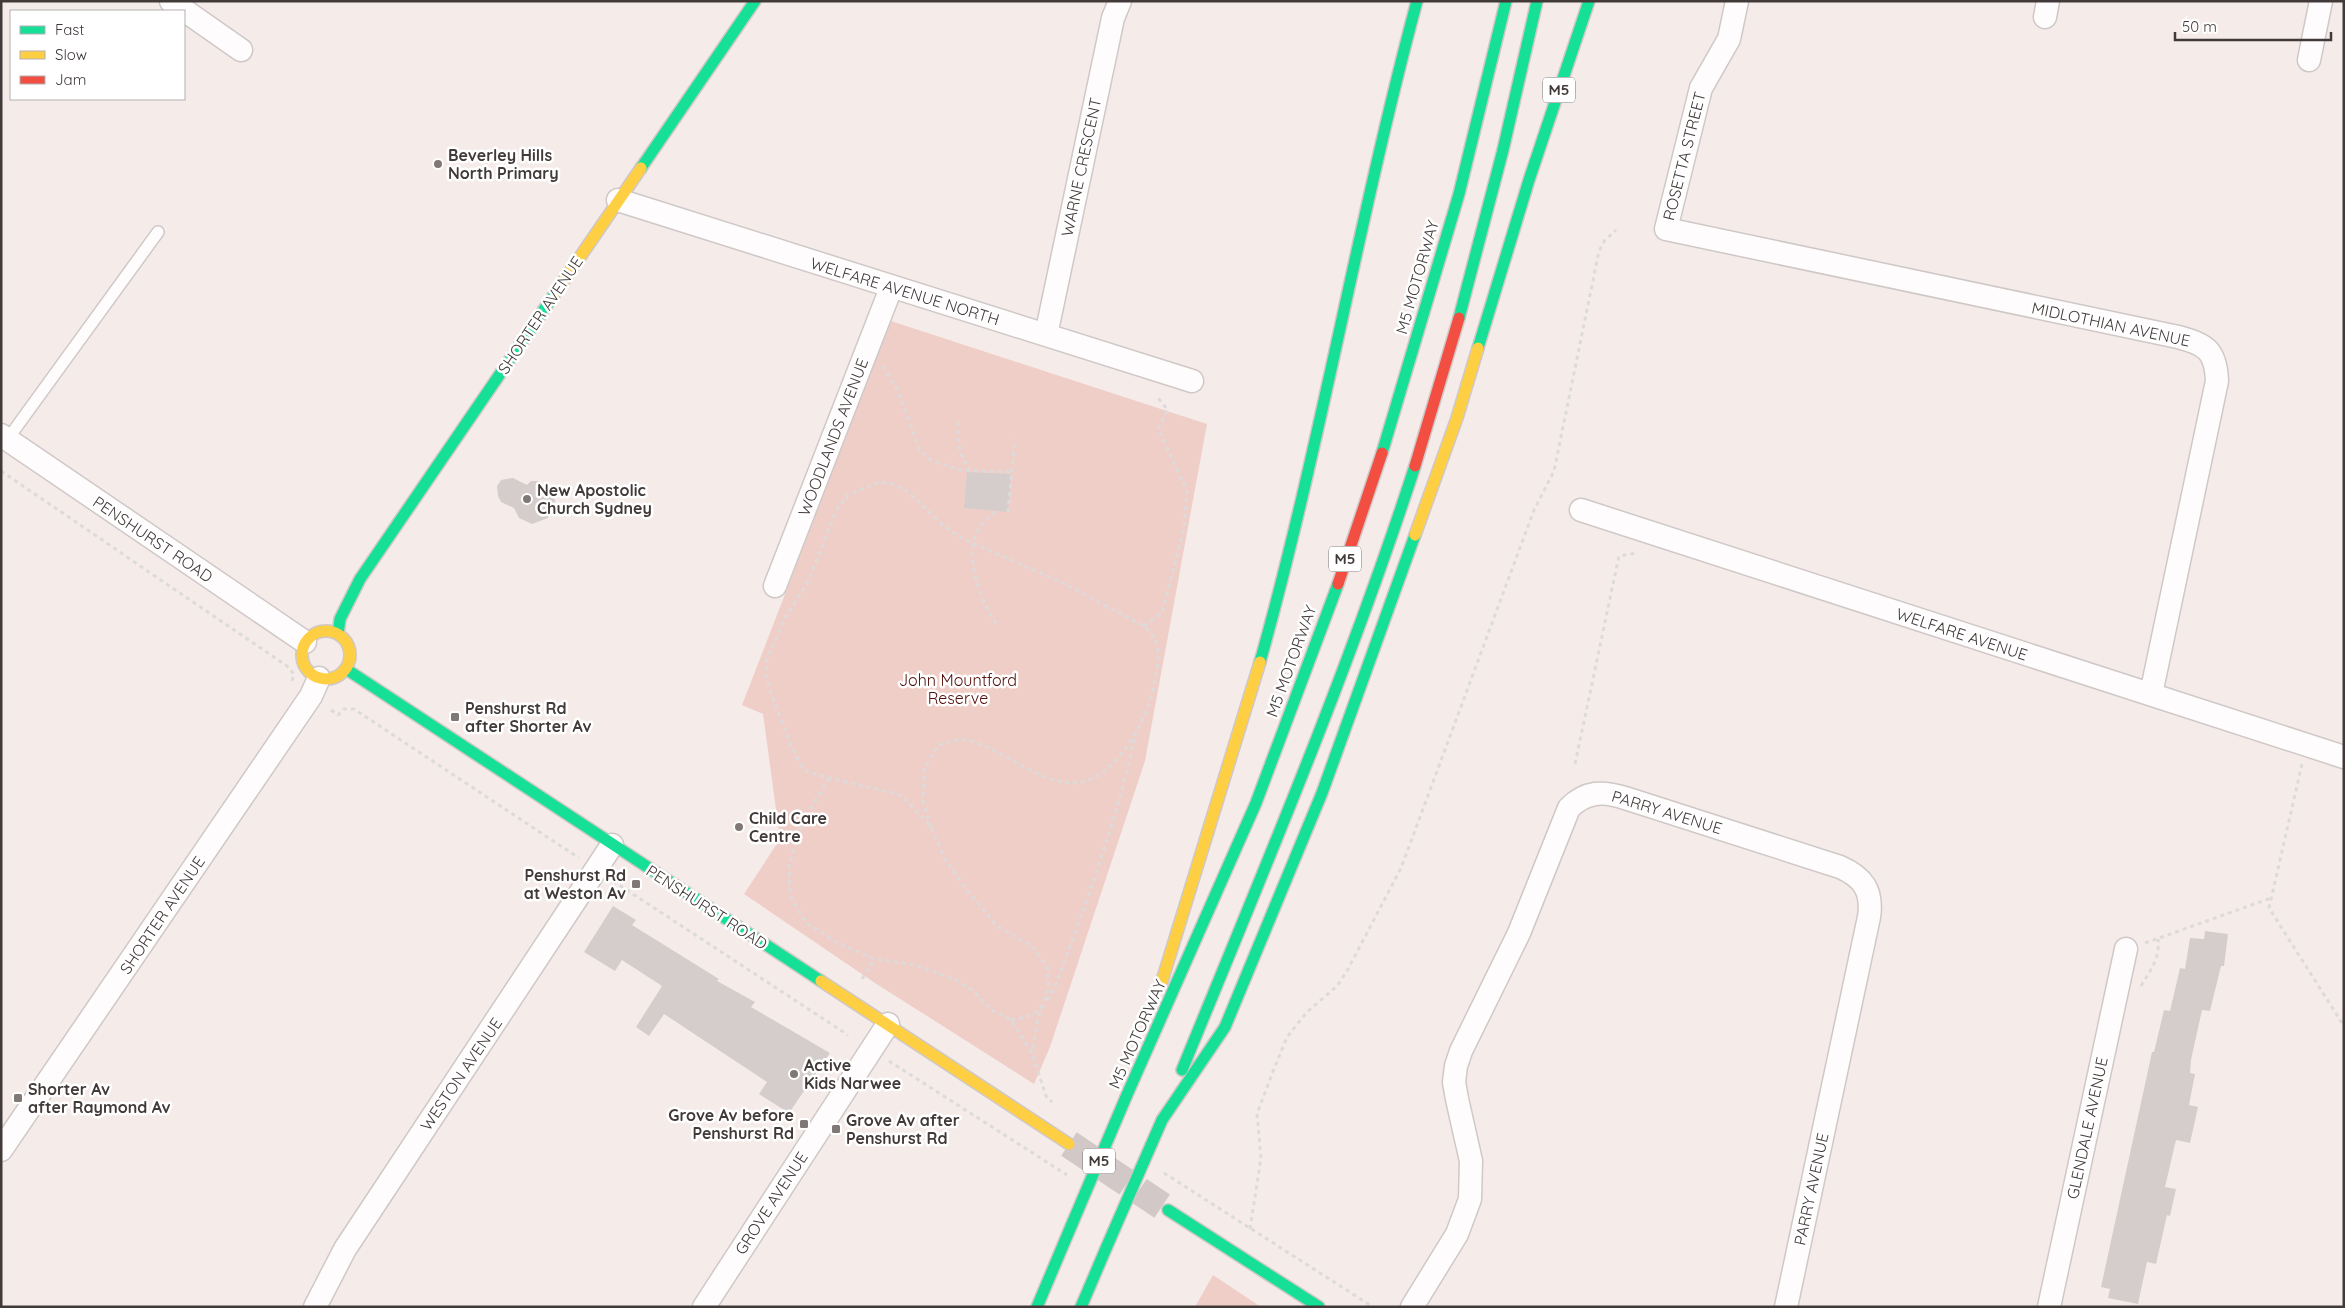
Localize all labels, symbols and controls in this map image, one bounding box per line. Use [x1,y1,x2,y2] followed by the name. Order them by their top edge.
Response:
[10,10,185,100] legend
[2175,10,2331,42] scale bar
[2182,17,2217,36] text: 50 m
[55,20,84,39] text: Fast
[55,45,87,64] text: Slow
[55,70,86,89] text: Jam
[1543,78,1575,102] road number: M5
[1658,89,1710,222] street label: ROSETTA STREET
[1057,95,1106,238] street label: WARNE CRESCENT
[448,145,559,183] place label: Beverley Hills North Primary
[432,158,444,170] marker: Beverley Hills North Primary
[1391,218,1443,336] street label: M5 MOTORWAY
[493,252,587,378] street label: SHORTER AVENUE
[808,253,1002,329] street label: WELFARE AVENUE NORTH
[2030,297,2192,351] street label: MIDLOTHIAN AVENUE
[794,355,872,519] street label: WOODLANDS AVENUE
[537,480,652,518] place label: New Apostolic Church Sydney
[89,491,217,587] street label: PENSHURST ROAD
[521,493,533,505] marker: New Apostolic Church Sydney
[1329,546,1361,572] road number: M5
[1262,602,1321,720] street label: M5 MOTORWAY
[1894,603,2030,665] street label: WELFARE AVENUE
[899,670,1017,708] park label: John Mountford Reserve
[465,698,591,736] place label: Penshurst Rd after Shorter Av
[449,711,461,723] marker: Penshurst Rd after Shorter Av
[1609,786,1725,838] street label: PARRY AVENUE
[749,808,827,846] place label: Child Care Centre
[733,821,745,833] marker: Child Care Centre
[115,852,209,978] street label: SHORTER AVENUE
[643,860,771,954] street label: PENSHURST ROAD
[524,865,626,903] place label: Penshurst Rd at Weston Av
[630,878,642,890] marker: Penshurst Rd at Weston Av
[1104,976,1170,1092] street label: M5 MOTORWAY
[416,1014,506,1134] street label: WESTON AVENUE
[804,1055,901,1093] place label: Active Kids Narwee
[2062,1055,2112,1201] street label: GLENDALE AVENUE
[788,1068,800,1080] marker: Active Kids Narwee
[28,1079,170,1117] place label: Shorter Av after Raymond Av
[12,1092,24,1104] marker: Shorter Av after Raymond Av
[668,1105,794,1143] place label: Grove Av before Penshurst Rd
[846,1110,960,1148] place label: Grove Av after Penshurst Rd
[798,1118,810,1130] marker: Grove Av before Penshurst Rd
[830,1123,842,1135] marker: Grove Av after Penshurst Rd
[1789,1131,1833,1247] street label: PARRY AVENUE
[730,1148,812,1258] street label: GROVE AVENUE
[1083,1148,1115,1174] road number: M5

